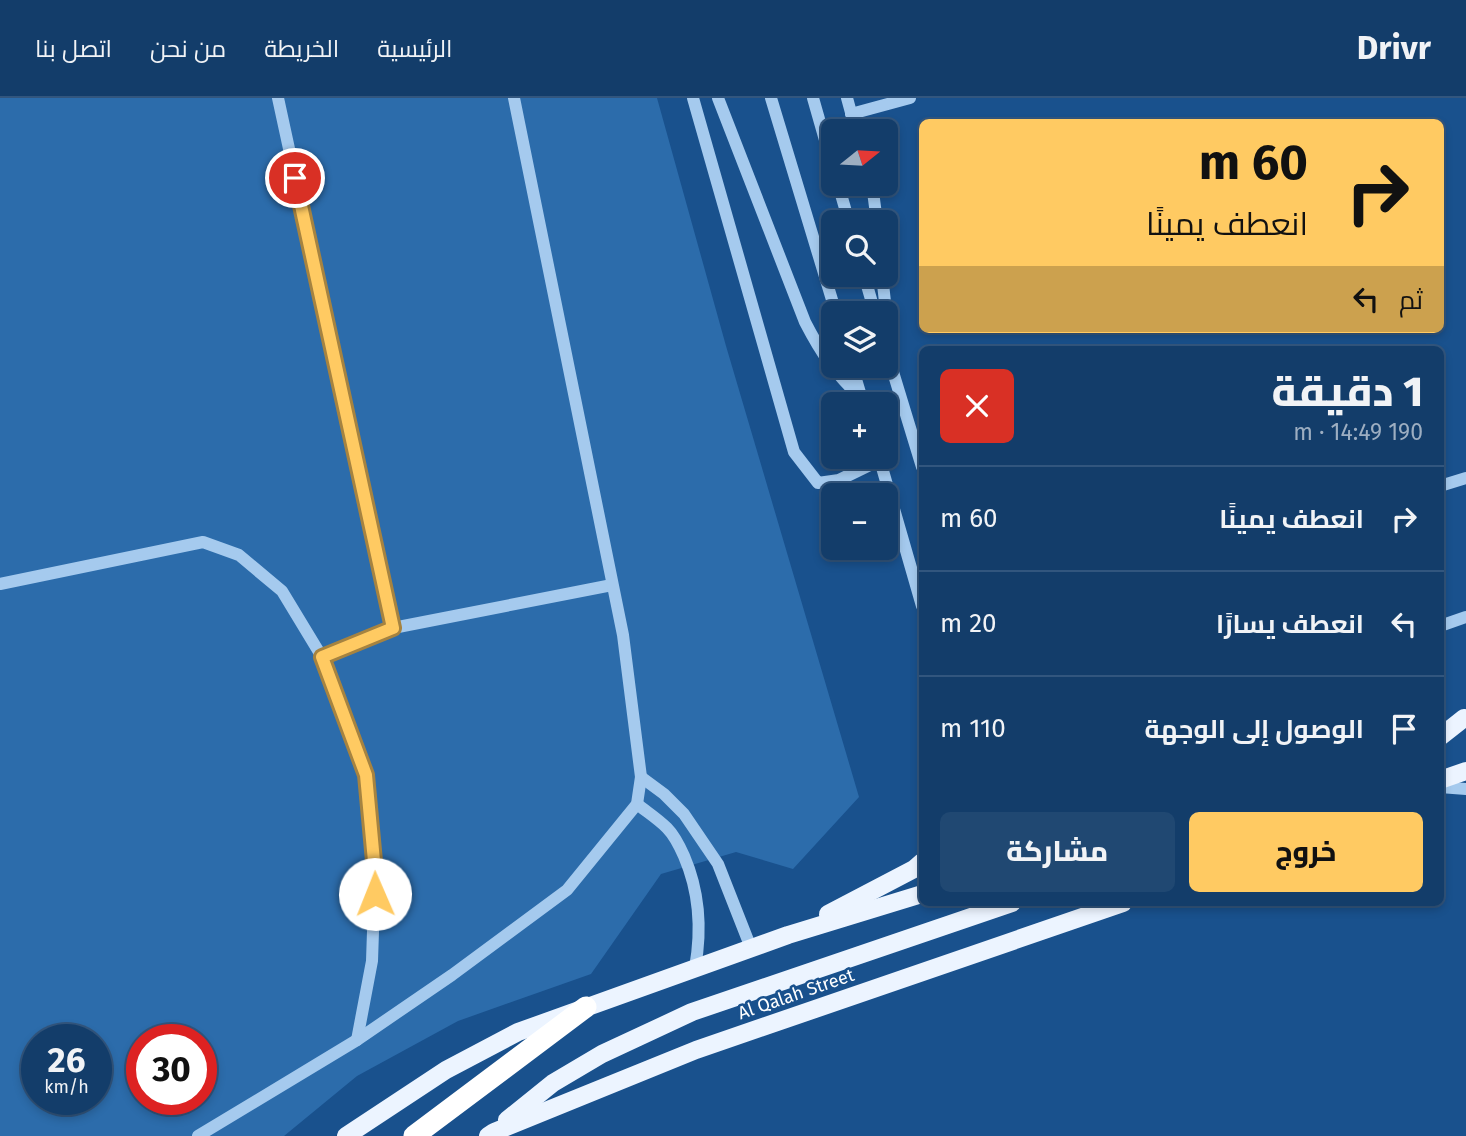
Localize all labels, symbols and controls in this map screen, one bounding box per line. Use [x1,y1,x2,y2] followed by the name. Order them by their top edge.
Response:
[1357,28,1431,68] text: Drivr
[35,35,112,63] text: اتصل بنا
[150,35,226,63] text: من نحن
[264,35,339,63] text: الخريطة
[377,35,452,63] text: الرئيسية
[821,119,898,196] north arrow
[821,119,898,560] map controls
[1199,133,1308,192] text: 60 m
[1332,147,1423,238] icon: right
[265,148,325,208] pin
[276,159,314,197] icon: arrive
[1146,205,1308,243] text: انعطف يمينًا
[821,210,898,287] button: search
[1347,280,1385,318] icon: left
[1399,285,1423,316] text: ثم
[821,301,898,378] button: layers
[1272,367,1423,417] text: 1 دقيقة
[940,369,1014,443] button: close
[821,392,898,469] button: +
[1293,418,1423,446] text: 190 m · 14:49
[821,483,898,560] button: −
[1385,500,1423,538] icon: right
[940,503,998,534] text: 60 m
[1219,504,1364,535] text: انعطف يمينًا
[1385,605,1423,643] icon: left
[940,608,997,639] text: 20 m
[1216,609,1364,640] text: انعطف يسارًا
[1385,710,1423,748] icon: arrive
[940,713,1006,744] text: 110 m
[1145,714,1364,745] text: الوصول إلى الوجهة
[940,812,1175,892] button: مشاركة
[1189,812,1423,892] button: خروج
[338,857,412,931] position arrow
[735,964,857,1024] street label: Al Qalah Street
[126,1024,217,1115] speed limit sign: 30
[48,1039,85,1081] text: 26
[44,1076,89,1098] text: km/h

